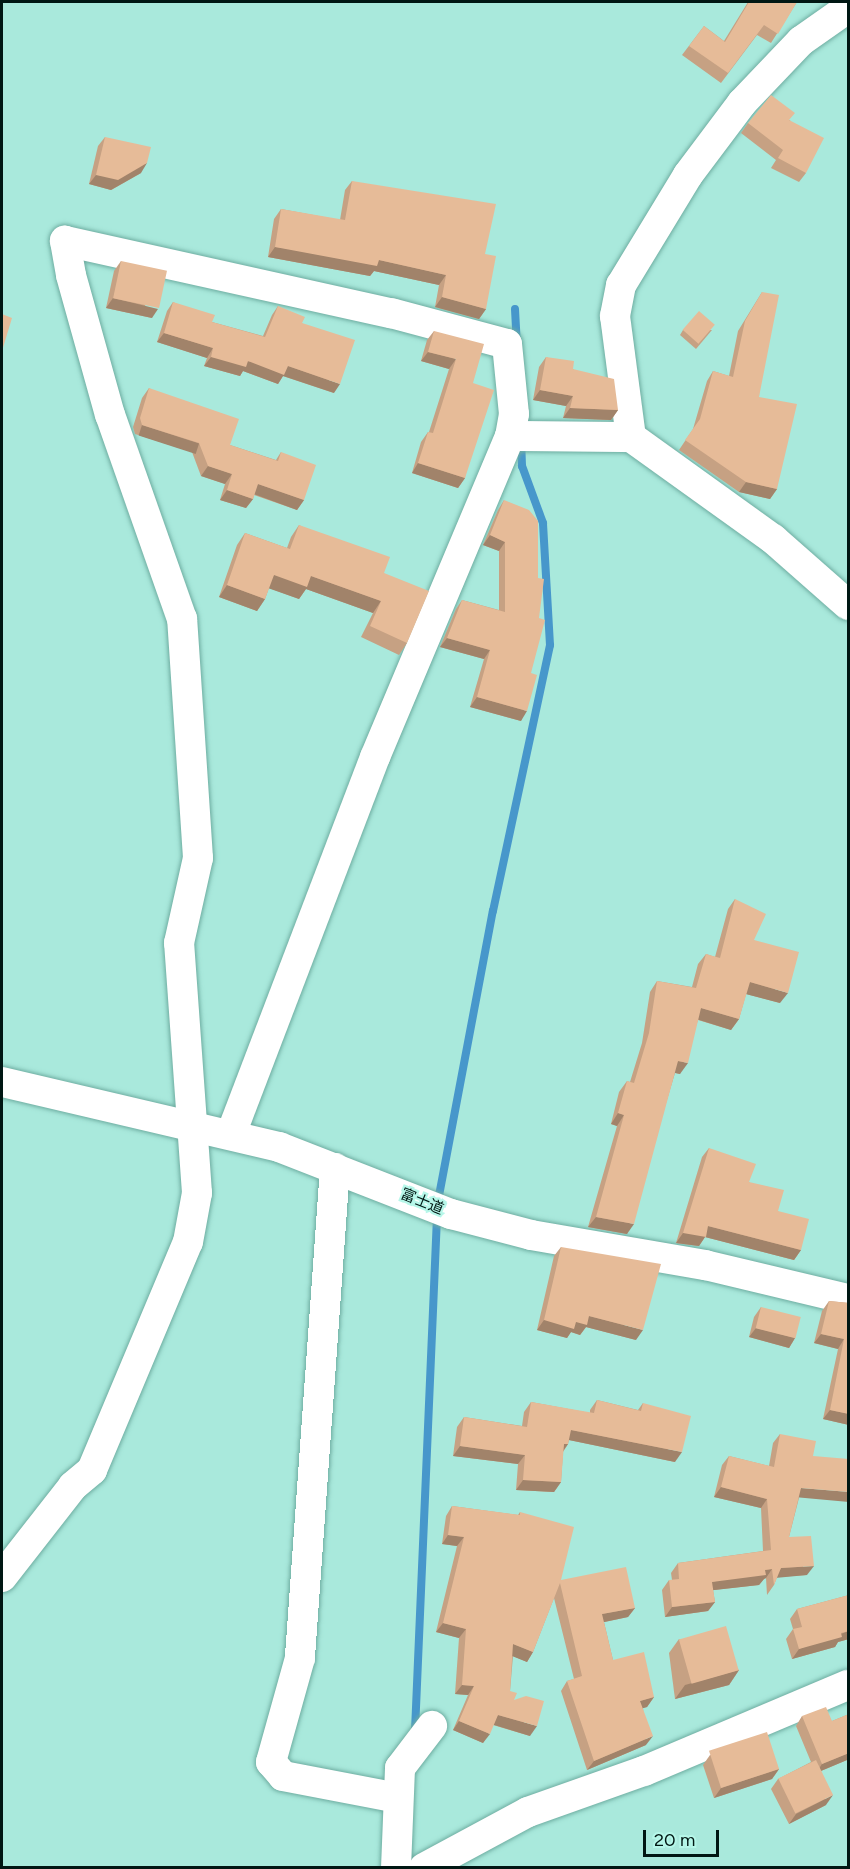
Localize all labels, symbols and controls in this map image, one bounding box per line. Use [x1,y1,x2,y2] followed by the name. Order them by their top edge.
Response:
[398,1185,446,1219] street label: 富士道
[646,1818,722,1856] scale bar
[654,1829,695,1851] text: 20 m

